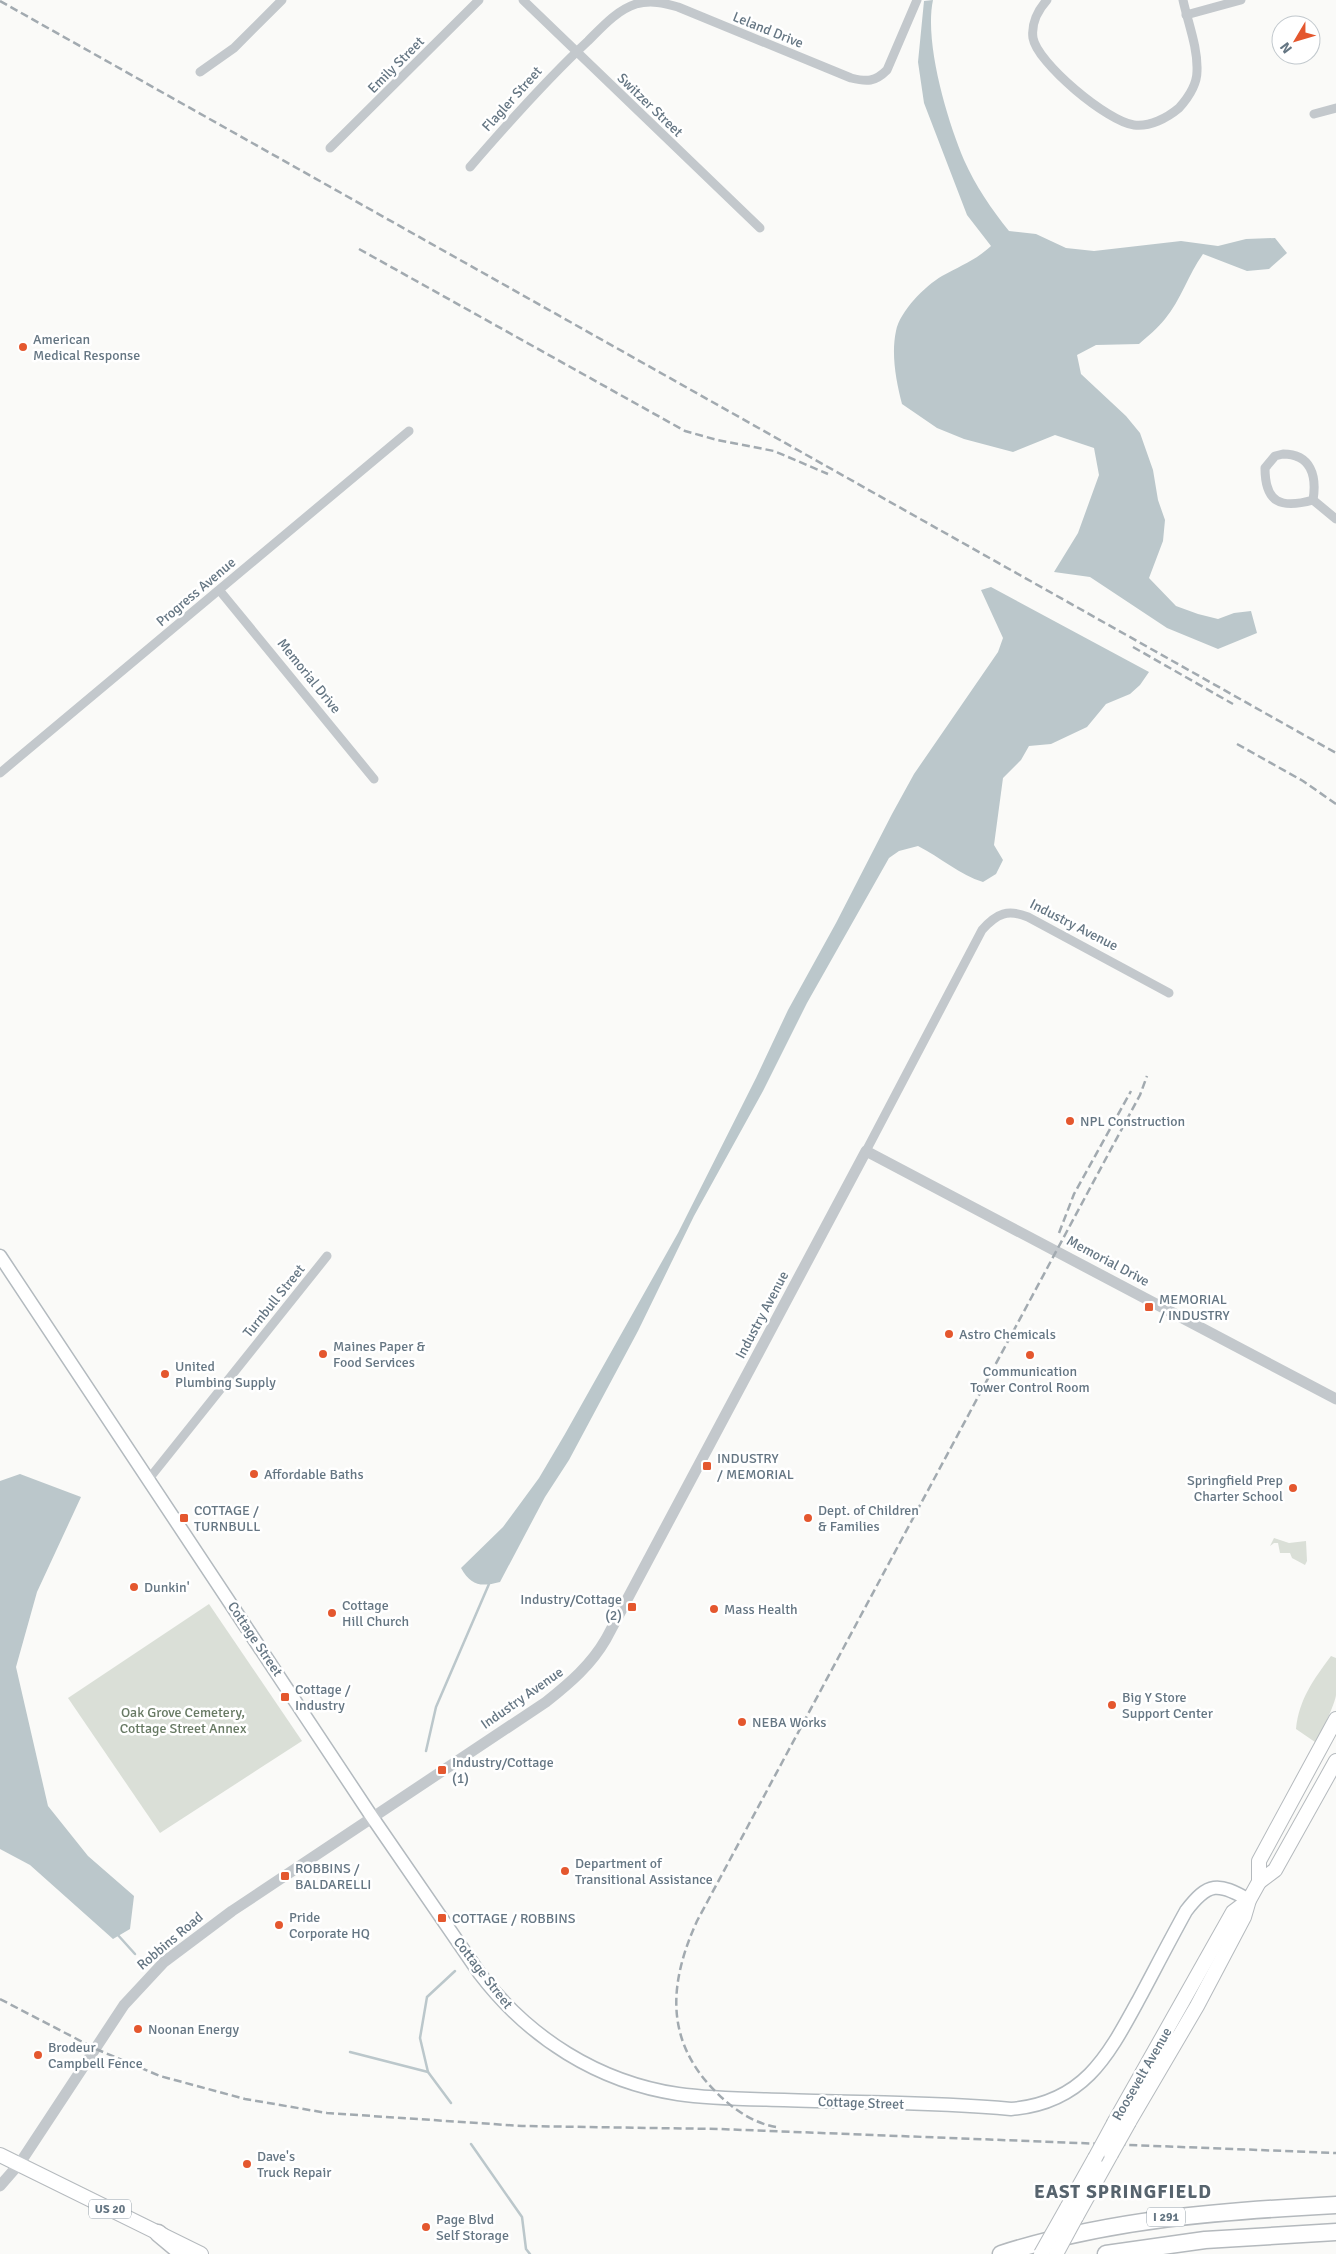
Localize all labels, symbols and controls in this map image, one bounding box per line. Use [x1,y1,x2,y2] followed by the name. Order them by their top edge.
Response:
[730,8,806,52] street label: Leland Drive
[1271,15,1321,65] north arrow
[364,33,428,97] street label: Emily Street
[1276,39,1296,57] text: N
[478,63,546,135] street label: Flagler Street
[614,70,686,141] street label: Switzer Street
[33,331,140,364] place label: American Medical Response
[17,341,29,353] marker: American Medical Response
[153,554,239,630] street label: Progress Avenue
[274,635,344,717] street label: Memorial Drive
[1027,895,1121,955] street label: Industry Avenue
[1080,1113,1185,1130] place label: NPL Construction
[1064,1115,1076,1127] marker: NPL Construction
[1064,1232,1152,1290] street label: Memorial Drive
[239,1261,309,1341] street label: Turnbull Street
[732,1268,792,1362] street label: Industry Avenue
[1159,1291,1229,1324] place label: MEMORIAL / INDUSTRY
[1143,1301,1155,1313] marker: MEMORIAL / INDUSTRY
[959,1326,1056,1343] place label: Astro Chemicals
[943,1328,955,1340] marker: Astro Chemicals
[333,1338,425,1371] place label: Maines Paper & Food Services
[317,1348,329,1360] marker: Maines Paper & Food Services
[1024,1349,1036,1361] marker: Communication Tower Control Room
[175,1358,276,1391] place label: United Plumbing Supply
[970,1363,1090,1396] place label: Communication Tower Control Room
[159,1368,171,1380] marker: United Plumbing Supply
[717,1450,794,1483] place label: INDUSTRY / MEMORIAL
[701,1460,713,1472] marker: INDUSTRY / MEMORIAL
[264,1466,364,1483] place label: Affordable Baths
[248,1468,260,1480] marker: Affordable Baths
[1187,1472,1283,1505] place label: Springfield Prep Charter School
[1287,1482,1299,1494] marker: Springfield Prep Charter School
[194,1502,260,1535] place label: COTTAGE / TURNBULL
[818,1502,919,1535] place label: Dept. of Children & Families
[178,1512,190,1524] marker: COTTAGE / TURNBULL
[802,1512,814,1524] marker: Dept. of Children & Families
[144,1579,190,1596] place label: Dunkin'
[128,1581,140,1593] marker: Dunkin'
[520,1591,622,1624] place label: Industry/Cottage (2)
[342,1597,409,1630] place label: Cottage Hill Church
[224,1598,286,1680] street label: Cottage Street
[626,1601,638,1613] marker: Industry/Cottage (2)
[724,1601,798,1618] place label: Mass Health
[708,1603,720,1615] marker: Mass Health
[326,1607,338,1619] marker: Cottage Hill Church
[477,1663,567,1733] street label: Industry Avenue
[295,1681,351,1714] place label: Cottage / Industry
[1122,1689,1214,1722] place label: Big Y Store Support Center
[279,1691,291,1703] marker: Cottage / Industry
[1106,1699,1118,1711] marker: Big Y Store Support Center
[120,1704,247,1737] park label: Oak Grove Cemetery, Cottage Street Annex
[752,1714,826,1731] place label: NEBA Works
[736,1716,748,1728] marker: NEBA Works
[452,1754,554,1787] place label: Industry/Cottage (1)
[436,1764,448,1776] marker: Industry/Cottage (1)
[575,1855,713,1888] place label: Department of Transitional Assistance
[295,1860,371,1893] place label: ROBBINS / BALDARELLI
[559,1865,571,1877] marker: Department of Transitional Assistance
[279,1870,291,1882] marker: ROBBINS / BALDARELLI
[134,1908,206,1974] street label: Robbins Road
[289,1909,370,1942] place label: Pride Corporate HQ
[452,1910,576,1927] place label: COTTAGE / ROBBINS
[436,1912,448,1924] marker: COTTAGE / ROBBINS
[273,1919,285,1931] marker: Pride Corporate HQ
[450,1934,516,2012] street label: Cottage Street
[148,2021,240,2038] place label: Noonan Energy
[132,2023,144,2035] marker: Noonan Energy
[1108,2024,1176,2124] street label: Roosevelt Avenue
[48,2039,143,2072] place label: Brodeur Campbell Fence
[32,2049,44,2061] marker: Brodeur Campbell Fence
[818,2093,905,2113] street label: Cottage Street
[257,2148,332,2181] place label: Dave's Truck Repair
[241,2158,253,2170] marker: Dave's Truck Repair
[1034,2180,1212,2204] district label: EAST SPRINGFIELD
[89,2200,131,2218] road number: US 20
[1147,2208,1185,2226] road number: I 291
[436,2211,509,2244] place label: Page Blvd Self Storage
[420,2221,432,2233] marker: Page Blvd Self Storage

